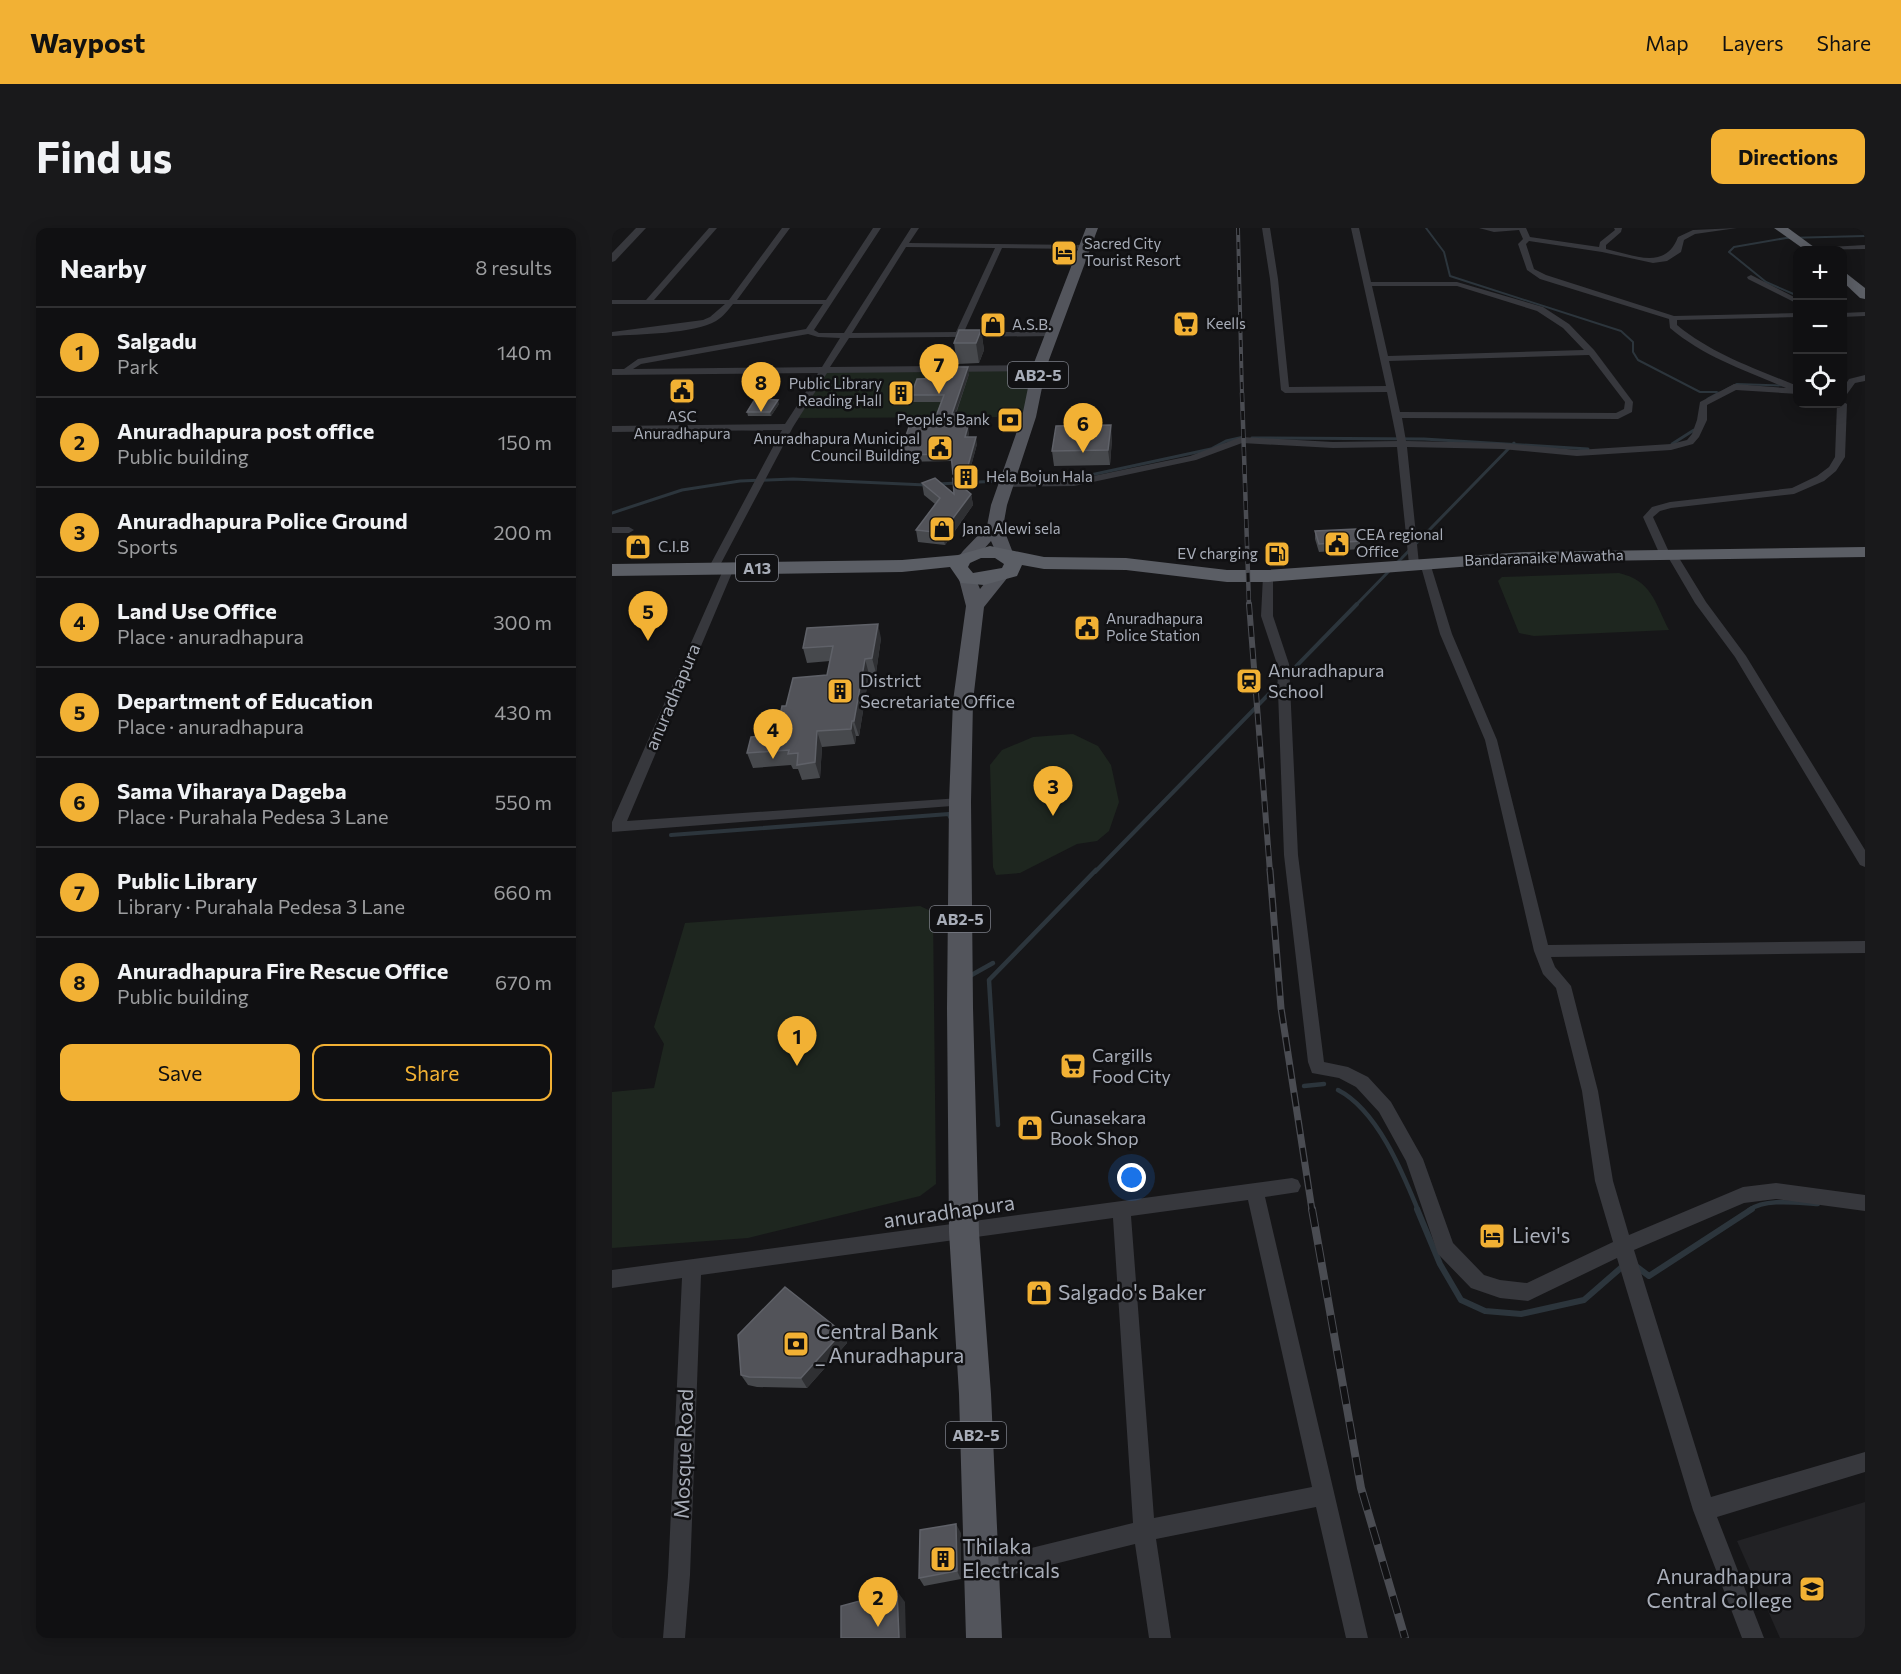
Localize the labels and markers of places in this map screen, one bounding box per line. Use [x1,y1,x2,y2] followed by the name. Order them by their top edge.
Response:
[1084,234,1181,269] place label: Sacred City Tourist Resort
[1049,238,1079,268] hotel icon: Sacred City Tourist Resort
[1171,309,1201,339] supermarket icon: Keells
[978,310,1008,340] shop icon: A.S.B.
[1206,314,1246,332] place label: Keells
[1012,315,1051,333] place label: A.S.B.
[920,344,958,394] pin: 7
[742,362,780,412] pin: 8
[789,374,882,409] place label: Public Library Reading Hall
[667,376,697,406] public building icon: ASC Anuradhapura
[886,378,916,408] building icon: Public Library Reading Hall
[1064,404,1102,453] pin: 6
[995,405,1025,435] bank icon: People's Bank
[633,407,731,442] place label: ASC Anuradhapura
[896,410,990,428] place label: People's Bank
[753,429,920,464] place label: Anuradhapura Municipal Council Building
[925,433,955,463] public building icon: Anuradhapura Municipal Council Building
[951,462,981,492] building icon: Hela Bojun Hala
[986,467,1093,485] place label: Hela Bojun Hala
[927,514,957,544] shop icon: Jana Alewi sela
[962,519,1061,537] place label: Jana Alewi sela
[1356,525,1443,560] place label: CEA regional Office
[1322,529,1352,559] public building icon: CEA regional Office
[623,532,653,562] shop icon: C.I.B
[658,537,690,555] place label: C.I.B
[1262,539,1292,569] fuel station icon: EV charging
[1177,544,1258,562] place label: EV charging
[628,592,668,641] pin: 5
[1106,609,1203,644] place label: Anuradhapura Police Station
[1072,613,1102,643] public building icon: Anuradhapura Police Station
[1268,659,1384,702] place label: Anuradhapura School
[1234,666,1264,696] station icon: Anuradhapura School
[860,669,1015,712] place label: District Secretariate Office
[825,676,855,706] building icon: District Secretariate Office
[754,710,792,759] pin: 4
[1034,766,1072,816] pin: 3
[778,1016,816,1066] pin: 1
[1092,1044,1171,1087] place label: Cargills Food City
[1058,1051,1088,1081] supermarket icon: Cargills Food City
[1050,1106,1146,1149] place label: Gunasekara Book Shop
[1015,1113,1045,1143] shop icon: Gunasekara Book Shop
[1477,1221,1507,1251] hotel icon: Lievi's
[1512,1222,1570,1247] place label: Lievi's
[1024,1278,1054,1308] shop icon: Salgado's Baker
[1058,1279,1206,1304] place label: Salgado's Baker
[815,1318,964,1367] place label: Central Bank _ Anuradhapura
[781,1329,811,1359] bank icon: Central Bank _ Anuradhapura
[962,1533,1060,1582] place label: Thilaka Electricals
[928,1544,958,1574] building icon: Thilaka Electricals
[1646,1563,1792,1612] place label: Anuradhapura Central College
[1797,1574,1827,1604] school or university icon: Anuradhapura Central College
[858,1578,898,1627] pin: 2

